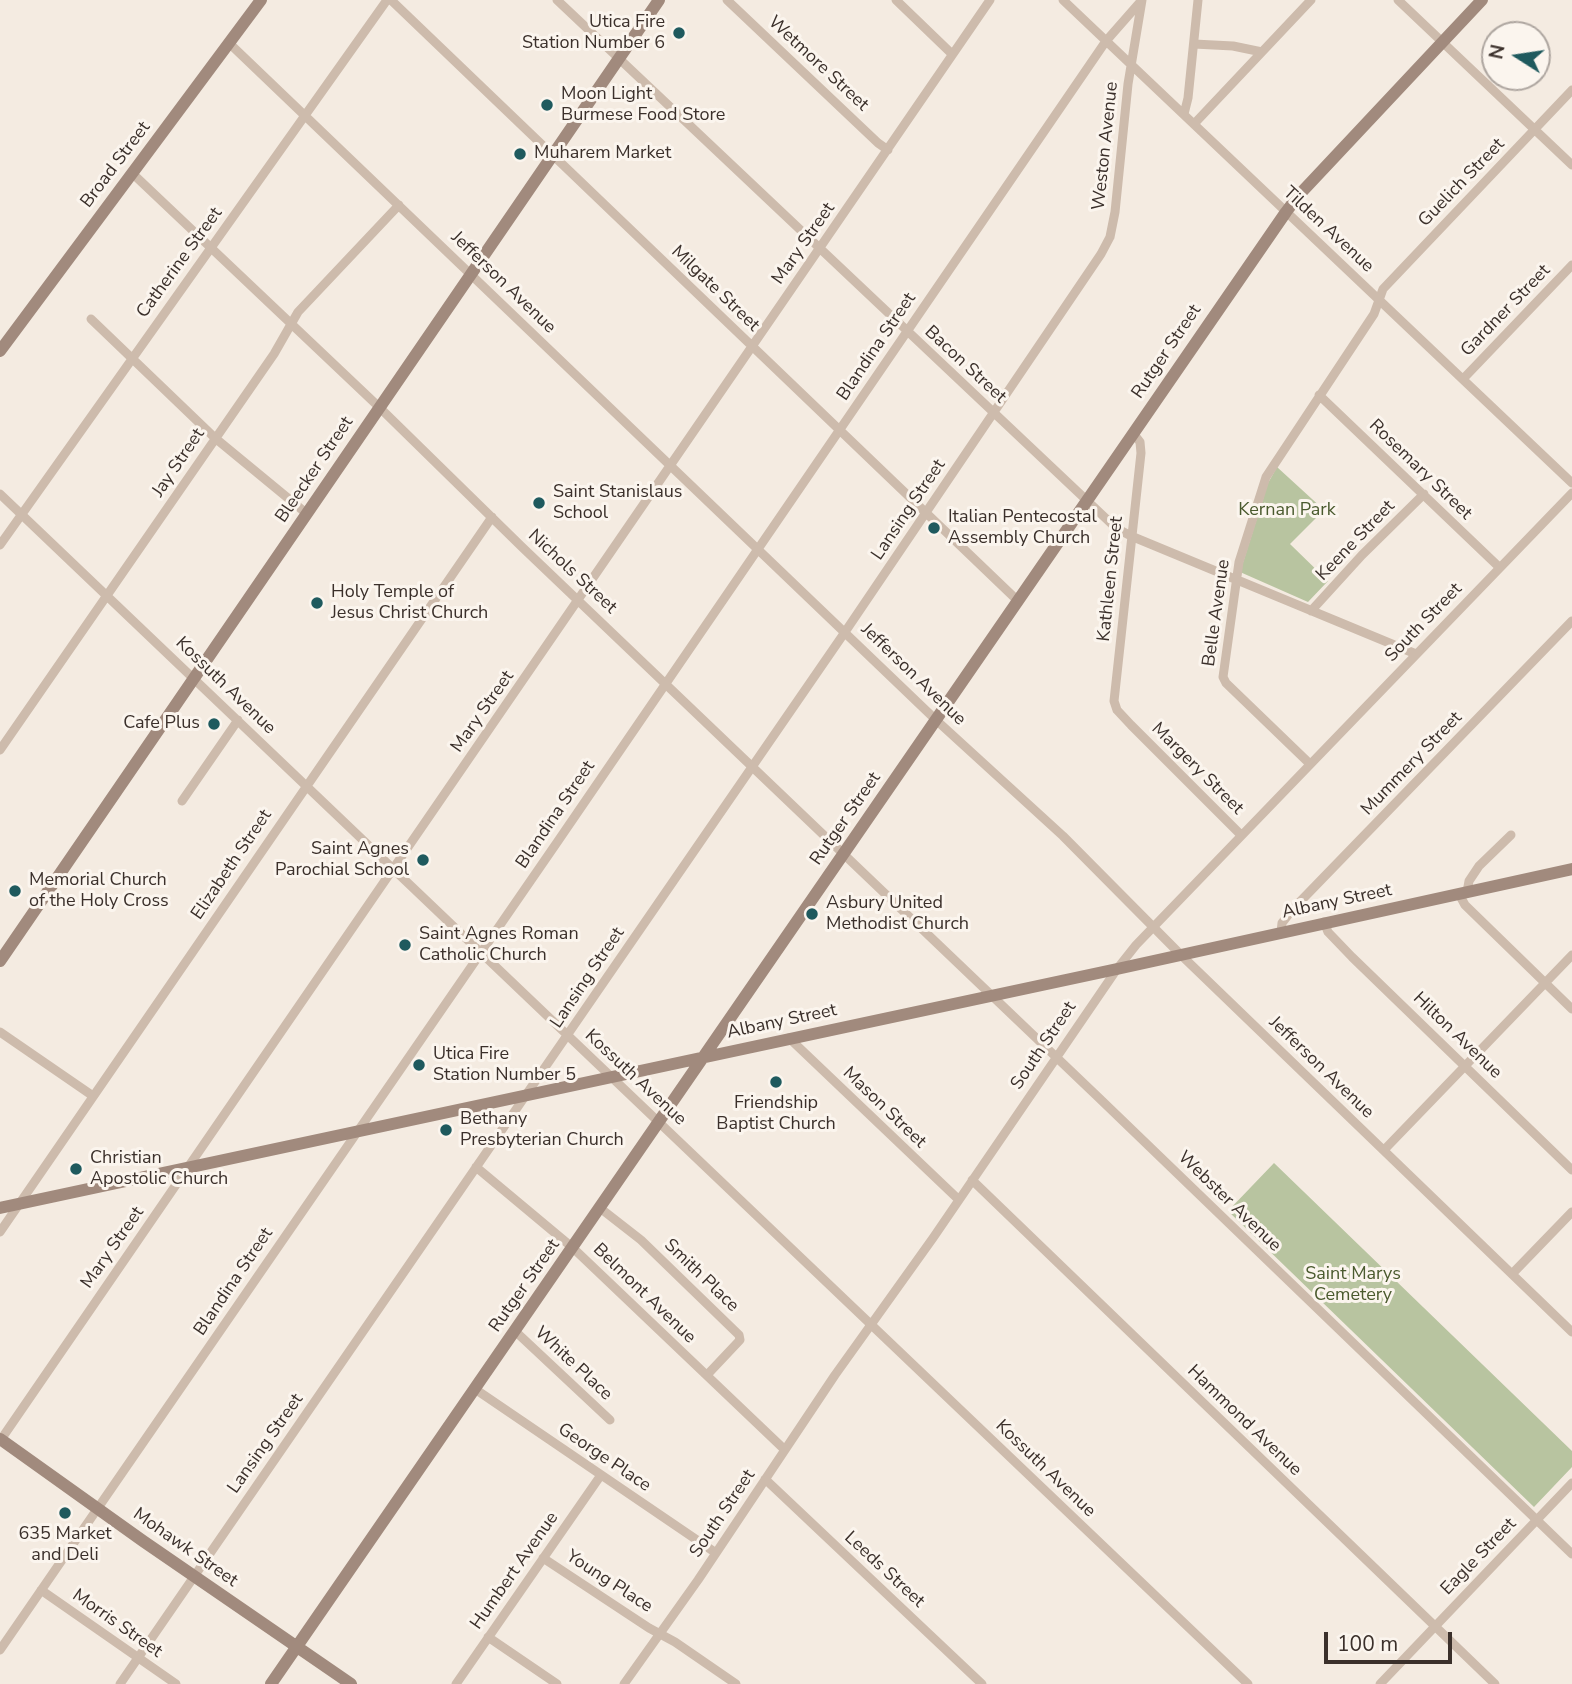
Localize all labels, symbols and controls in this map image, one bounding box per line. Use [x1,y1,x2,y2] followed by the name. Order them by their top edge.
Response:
[522,12,665,54] place label: Utica Fire Station Number 6
[763,12,873,116] street label: Wetmore Street
[1481,21,1551,91] north arrow
[671,25,687,41] marker: Utica Fire Station Number 6
[1483,42,1512,62] text: N
[1089,81,1123,211] street label: Weston Avenue
[561,84,725,126] place label: Moon Light Burmese Food Store
[539,97,555,113] marker: Moon Light Burmese Food Store
[77,118,155,212] street label: Broad Street
[1414,134,1510,232] street label: Guelich Street
[534,143,671,165] place label: Muharem Market
[512,146,528,162] marker: Muharem Market
[1278,182,1378,278] street label: Tilden Avenue
[768,199,840,289] street label: Mary Street
[133,203,227,323] street label: Catherine Street
[446,227,560,339] street label: Jefferson Avenue
[666,241,764,337] street label: Milgate Street
[1457,261,1555,361] street label: Gardner Street
[833,289,921,405] street label: Blandina Street
[1128,301,1206,403] street label: Rutger Street
[920,322,1010,408] street label: Bacon Street
[272,413,358,527] street label: Bleecker Street
[1364,415,1476,525] street label: Rosemary Street
[148,425,210,501] street label: Jay Street
[867,456,951,564] street label: Lansing Street
[553,482,682,524] place label: Saint Stanislaus School
[531,495,547,511] marker: Saint Stanislaus School
[1312,496,1400,586] street label: Keene Street
[1238,500,1336,522] park label: Kernan Park
[948,507,1097,550] place label: Italian Pentecostal Assembly Church
[1094,515,1128,643] street label: Kathleen Street
[926,520,942,536] marker: Italian Pentecostal Assembly Church
[523,525,621,619] street label: Nichols Street
[1199,558,1235,668] street label: Belle Avenue
[1381,579,1467,667] street label: South Street
[331,582,488,624] place label: Holy Temple of Jesus Christ Church
[309,595,325,611] marker: Holy Temple of Jesus Christ Church
[856,619,970,731] street label: Jefferson Avenue
[170,633,280,739] street label: Kossuth Avenue
[447,667,519,757] street label: Mary Street
[1357,708,1467,820] street label: Mummery Street
[123,713,200,735] place label: Cafe Plus
[206,716,222,732] marker: Cafe Plus
[1146,718,1248,820] street label: Margery Street
[512,757,600,873] street label: Blandina Street
[806,768,886,870] street label: Rutger Street
[187,806,277,924] street label: Elizabeth Street
[275,839,409,882] place label: Saint Agnes Parochial School
[415,852,431,868] marker: Saint Agnes Parochial School
[29,870,169,912] place label: Memorial Church of the Holy Cross
[1280,880,1394,924] street label: Albany Street
[7,883,23,899] marker: Memorial Church of the Holy Cross
[826,893,969,936] place label: Asbury United Methodist Church
[804,906,820,922] marker: Asbury United Methodist Church
[419,924,579,967] place label: Saint Agnes Roman Catholic Church
[546,924,630,1032] street label: Lansing Street
[397,937,413,953] marker: Saint Agnes Roman Catholic Church
[1408,988,1506,1084] street label: Hilton Avenue
[1007,998,1081,1094] street label: South Street
[725,1000,839,1044] street label: Albany Street
[1264,1012,1378,1124] street label: Jefferson Avenue
[580,1025,690,1131] street label: Kossuth Avenue
[433,1044,576,1086] place label: Utica Fire Station Number 5
[411,1057,427,1073] marker: Utica Fire Station Number 5
[838,1063,930,1153] street label: Mason Street
[768,1074,784,1090] marker: Friendship Baptist Church
[716,1093,836,1136] place label: Friendship Baptist Church
[460,1109,624,1152] place label: Bethany Presbyterian Church
[438,1122,454,1138] marker: Bethany Presbyterian Church
[1173,1147,1285,1257] street label: Webster Avenue
[90,1148,228,1190] place label: Christian Apostolic Church
[68,1161,84,1177] marker: Christian Apostolic Church
[77,1203,149,1293] street label: Mary Street
[190,1224,278,1340] street label: Blandina Street
[485,1235,565,1337] street label: Rutger Street
[659,1235,743,1317] street label: Smith Place
[588,1239,700,1349] street label: Belmont Avenue
[1305,1264,1401,1306] park label: Saint Marys Cemetery
[530,1322,616,1406] street label: White Place
[1182,1361,1306,1481] street label: Hammond Avenue
[224,1390,308,1498] street label: Lansing Street
[990,1416,1100,1522] street label: Kossuth Avenue
[553,1419,655,1497] street label: George Place
[686,1466,760,1562] street label: South Street
[128,1504,242,1592] street label: Mohawk Street
[57,1505,73,1521] marker: 635 Market and Deli
[466,1508,564,1634] street label: Humbert Avenue
[1437,1514,1521,1600] street label: Eagle Street
[18,1524,112,1566] place label: 635 Market and Deli
[839,1527,929,1613] street label: Leeds Street
[562,1546,656,1618] street label: Young Place
[68,1585,166,1663] street label: Morris Street
[1327,1618,1455,1662] scale bar
[1337,1630,1398,1658] text: 100 m

